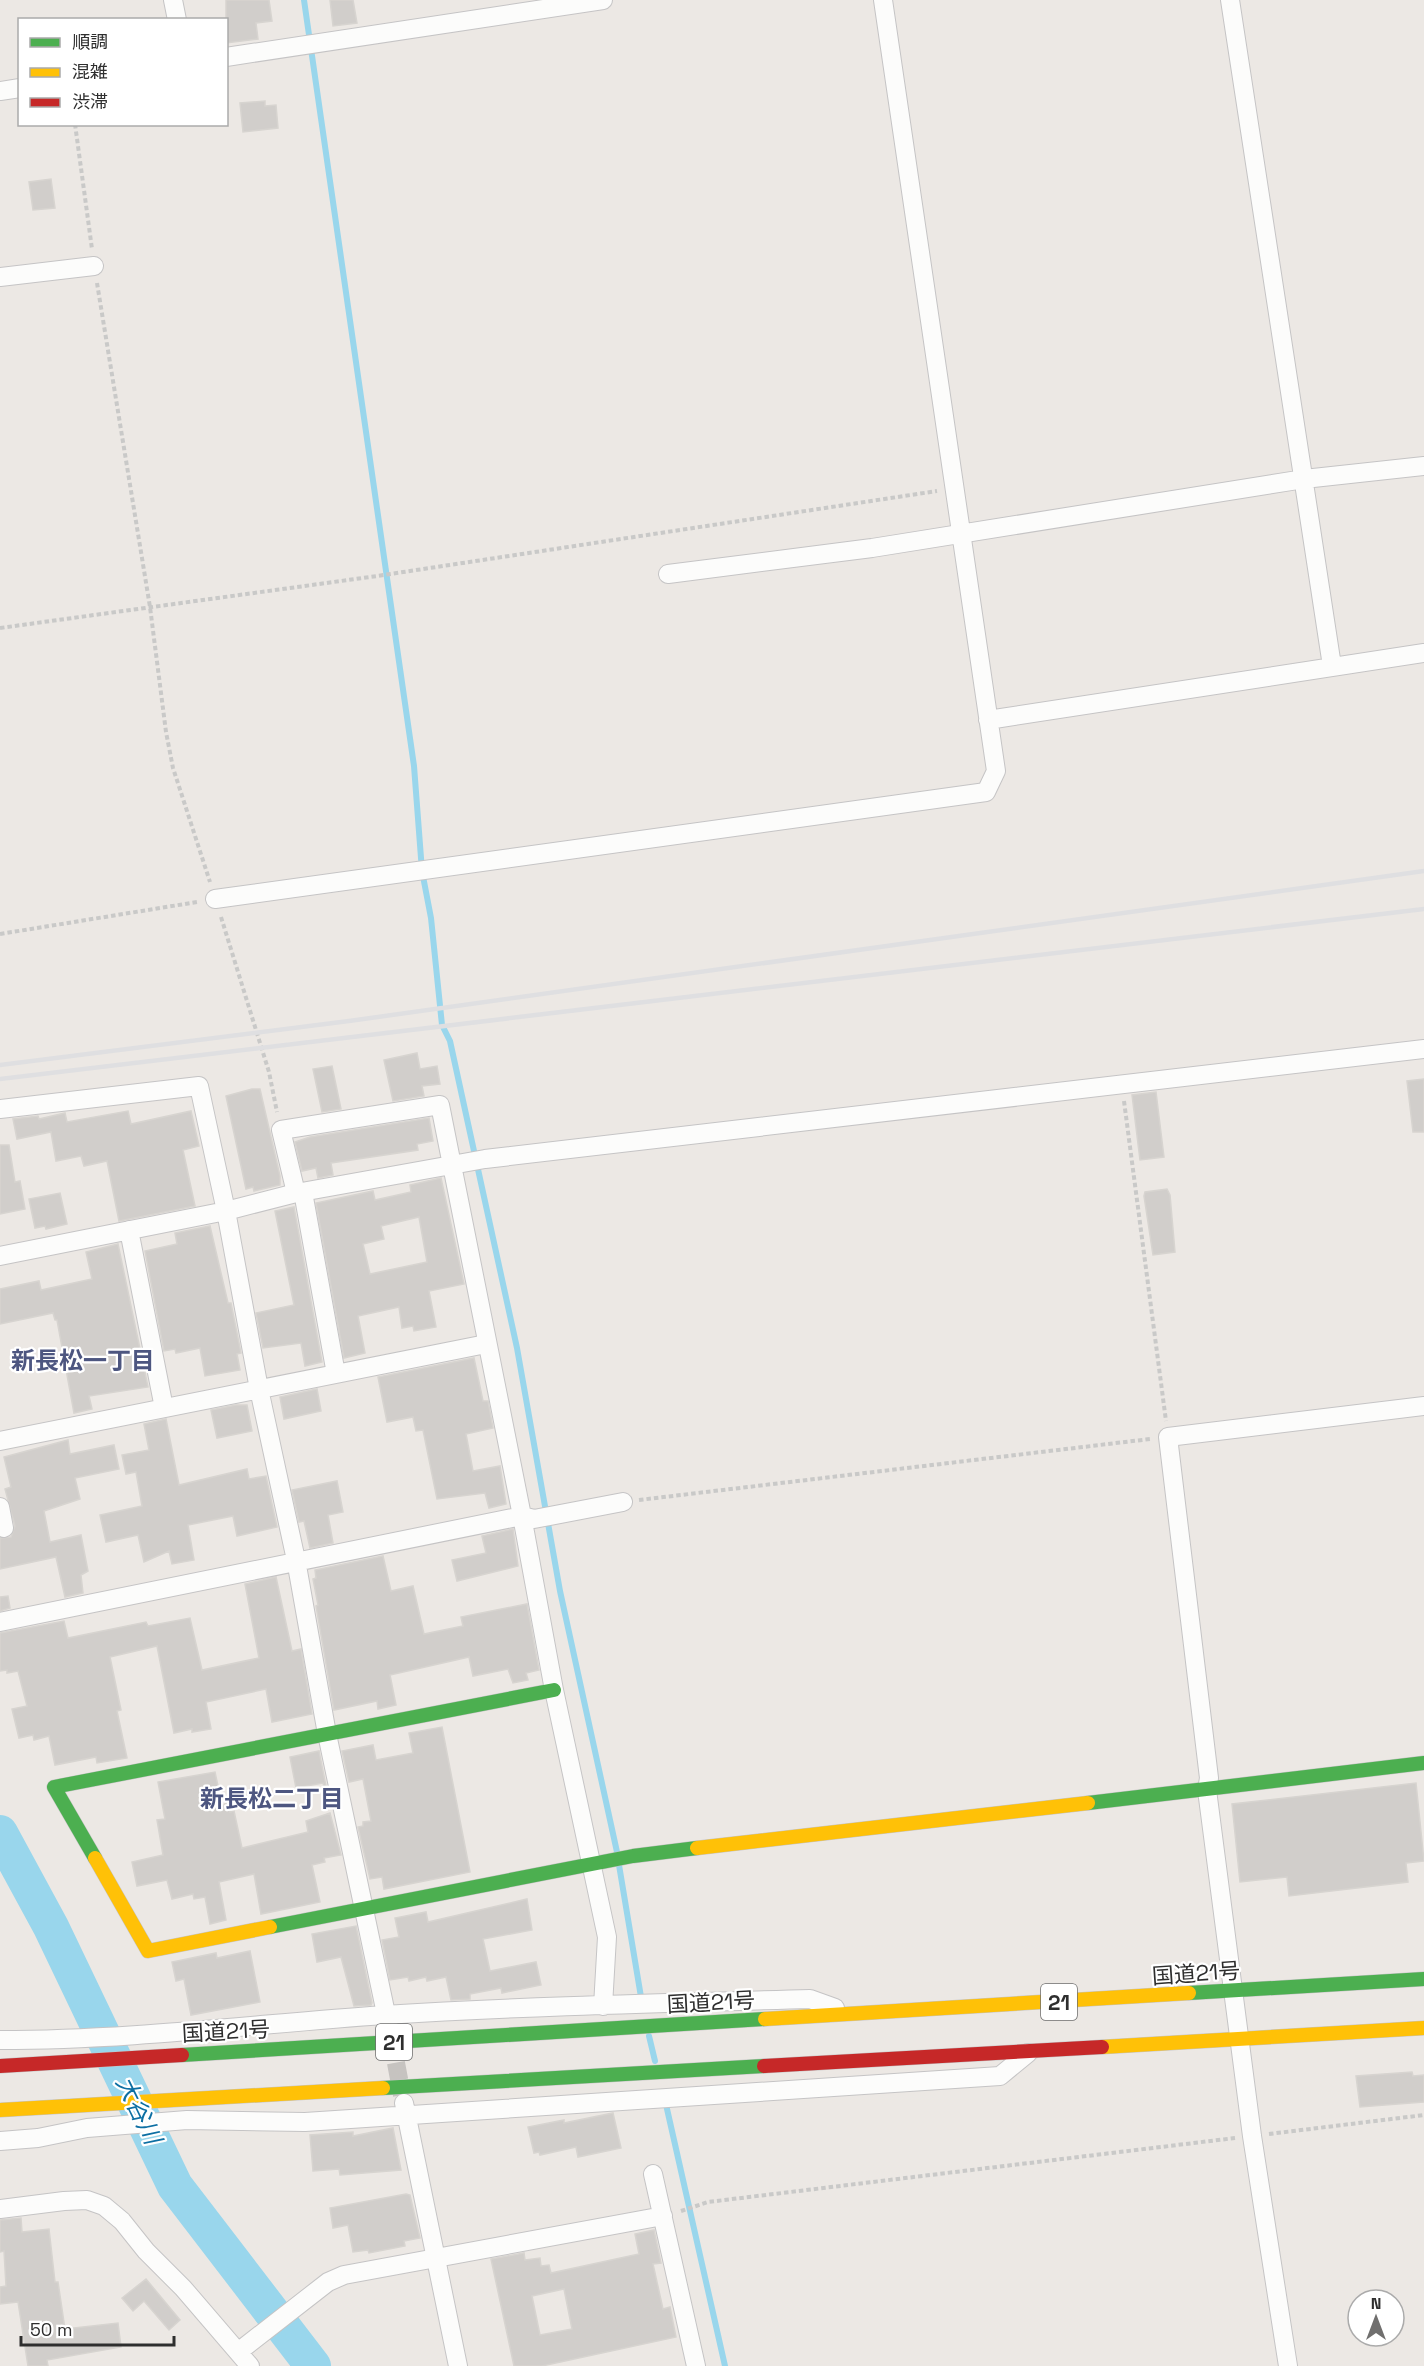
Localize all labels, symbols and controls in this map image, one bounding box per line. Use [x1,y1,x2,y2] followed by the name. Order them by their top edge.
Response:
[18,18,228,126] legend
[72,30,108,53] text: 順調
[72,60,108,83] text: 混雑
[72,90,108,113] text: 渋滞
[11,1345,155,1376] district label: 新長松一丁目
[200,1783,344,1814] district label: 新長松二丁目
[1151,1956,1241,1990] street label: 国道21号
[1041,1984,1077,2020] road number: 21
[666,1986,756,2018] street label: 国道21号
[181,2015,271,2047] street label: 国道21号
[376,2024,412,2060] road number: 21
[109,2071,170,2152] water label: 大谷川
[1346,2288,1406,2348] north arrow
[1371,2293,1381,2314] text: N
[21,2309,174,2347] scale bar
[30,2318,72,2341] text: 50 m

